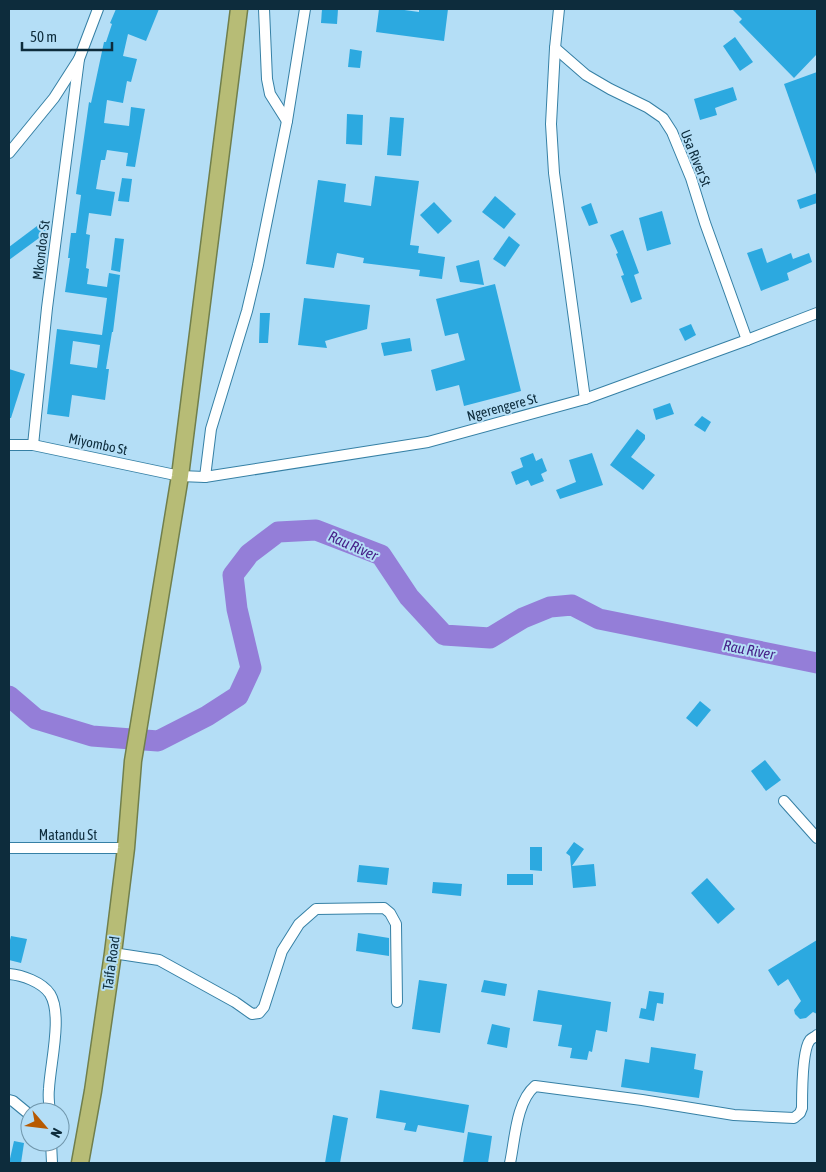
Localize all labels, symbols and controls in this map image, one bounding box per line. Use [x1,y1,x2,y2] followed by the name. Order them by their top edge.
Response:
[22,20,112,52] scale bar
[30,28,57,45] text: 50 m
[677,127,715,189] street label: Usa River St
[29,219,53,281] street label: Mkondoa St
[465,390,539,424] street label: Ngerengere St
[67,430,129,458] street label: Miyombo St
[326,527,381,564] water label: Rau River
[722,636,777,663] water label: Rau River
[39,827,97,843] street label: Matandu St
[99,935,123,991] street label: Taifa Road
[20,1102,70,1152] north arrow
[47,1126,65,1141] text: N

